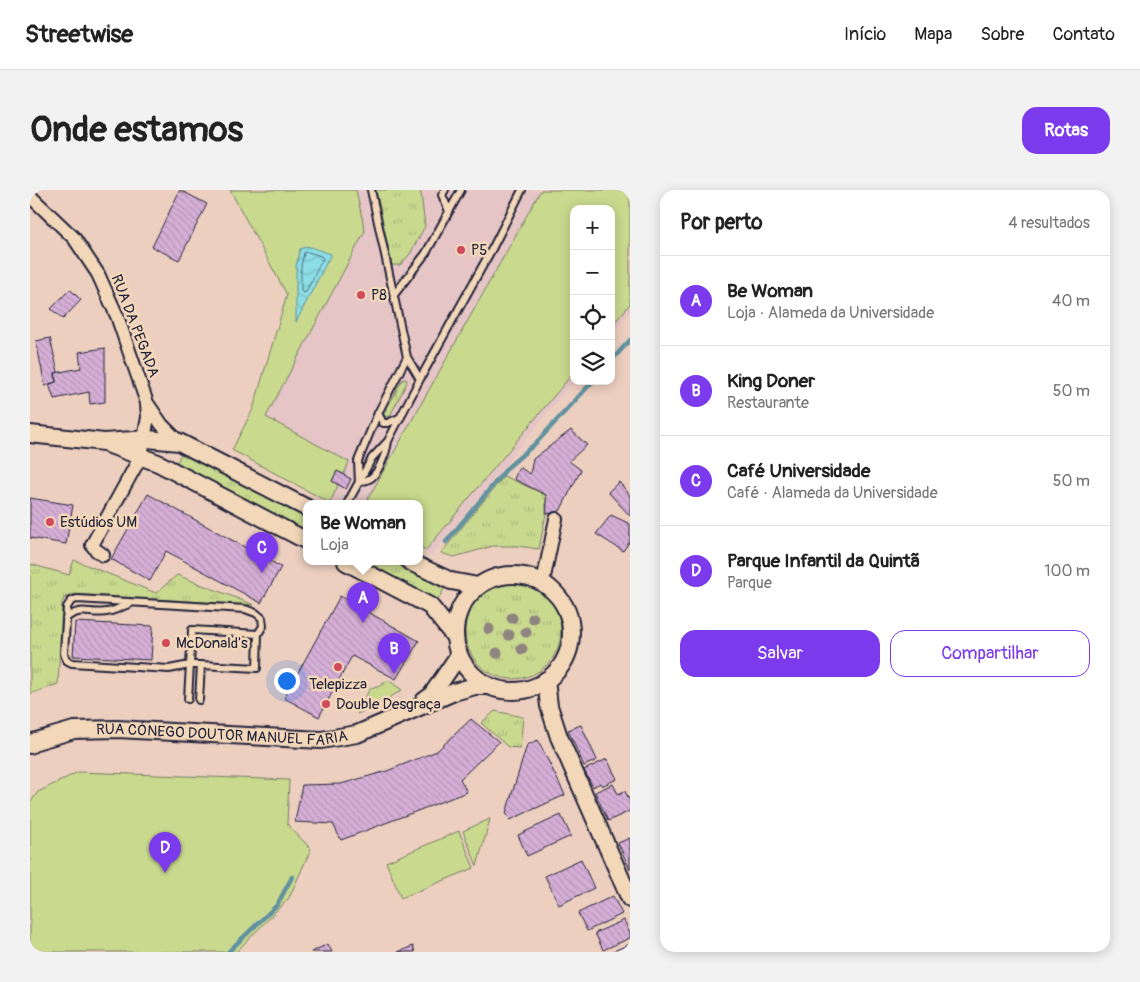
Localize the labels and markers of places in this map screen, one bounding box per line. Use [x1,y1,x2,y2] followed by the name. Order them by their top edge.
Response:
[471,241,487,260] place label: P5
[455,244,467,256] marker: P5
[371,286,387,305] place label: P8
[355,289,367,301] marker: P8
[60,513,137,532] place label: Estúdios UM
[44,516,56,528] marker: Estúdios UM
[246,532,278,573] pin: C
[347,582,379,623] pin: A
[378,633,410,674] pin: B
[176,634,248,653] place label: McDonald's
[160,637,172,649] marker: McDonald's
[332,661,344,673] marker: Telepizza
[309,675,367,694] place label: Telepizza
[336,695,441,714] place label: Double Desgraça
[320,698,332,710] marker: Double Desgraça
[149,832,181,873] pin: D

